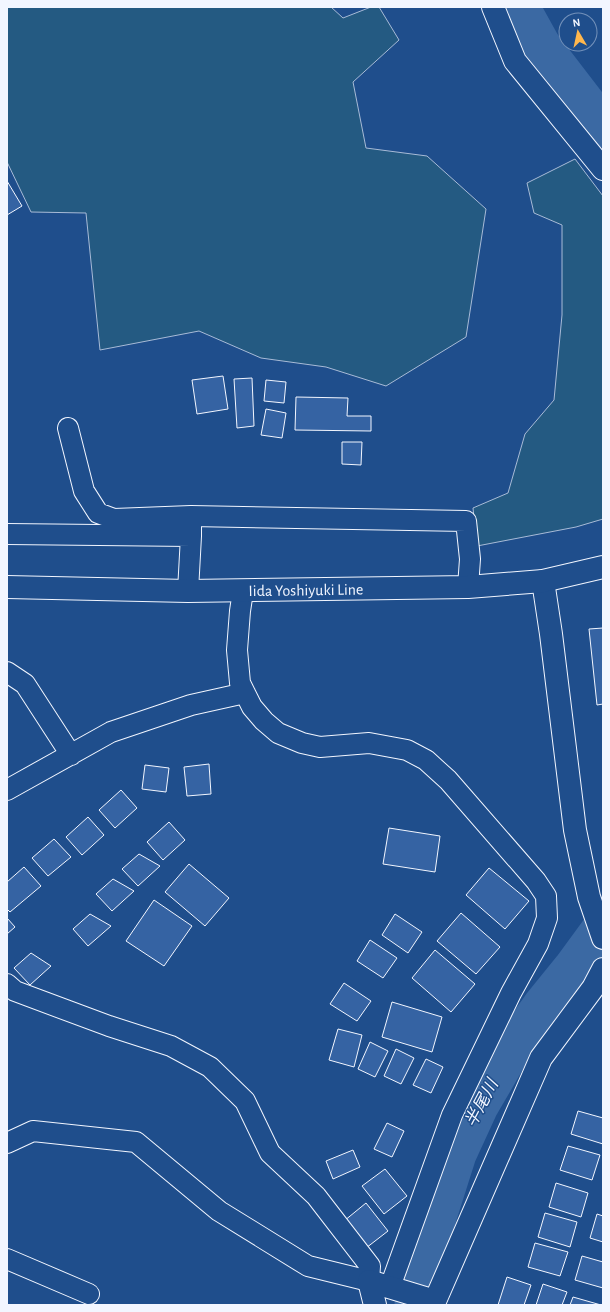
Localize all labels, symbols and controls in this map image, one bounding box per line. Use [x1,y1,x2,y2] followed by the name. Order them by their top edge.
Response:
[558,12,598,52] north arrow
[572,17,581,29] text: N
[248,581,364,599] street label: Iida Yoshiyuki Line
[461,1074,502,1130] water label: 半尾川

